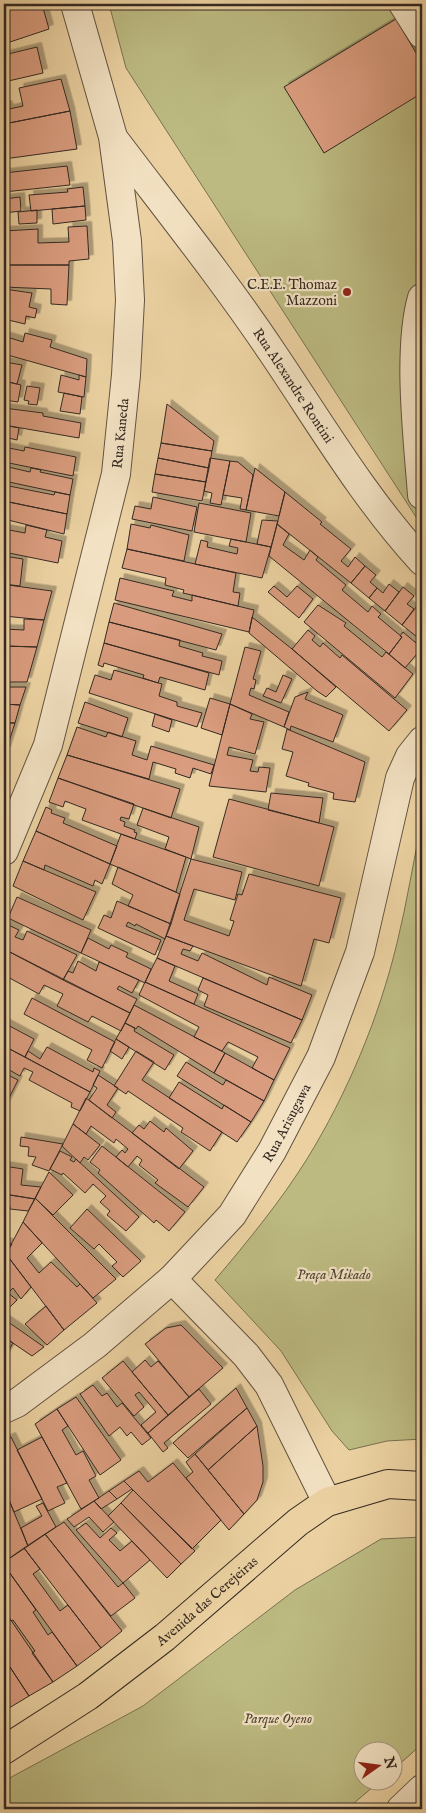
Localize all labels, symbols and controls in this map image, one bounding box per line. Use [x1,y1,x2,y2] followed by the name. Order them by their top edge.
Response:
[247,276,338,310] place label: C.E.E. Thomaz Mazzoni
[341,286,353,298] marker: C.E.E. Thomaz Mazzoni
[248,325,338,447] street label: Rua Alexandre Rontini
[109,397,134,470] street label: Rua Kaneda
[259,1080,316,1166] street label: Rua Arisugawa
[297,1266,371,1284] park label: Praça Mikado
[152,1553,262,1651] street label: Avenida das Cerejeiras
[244,1710,312,1728] park label: Parque Oyeno
[354,1740,404,1790] north arrow
[379,1754,400,1771] text: N

